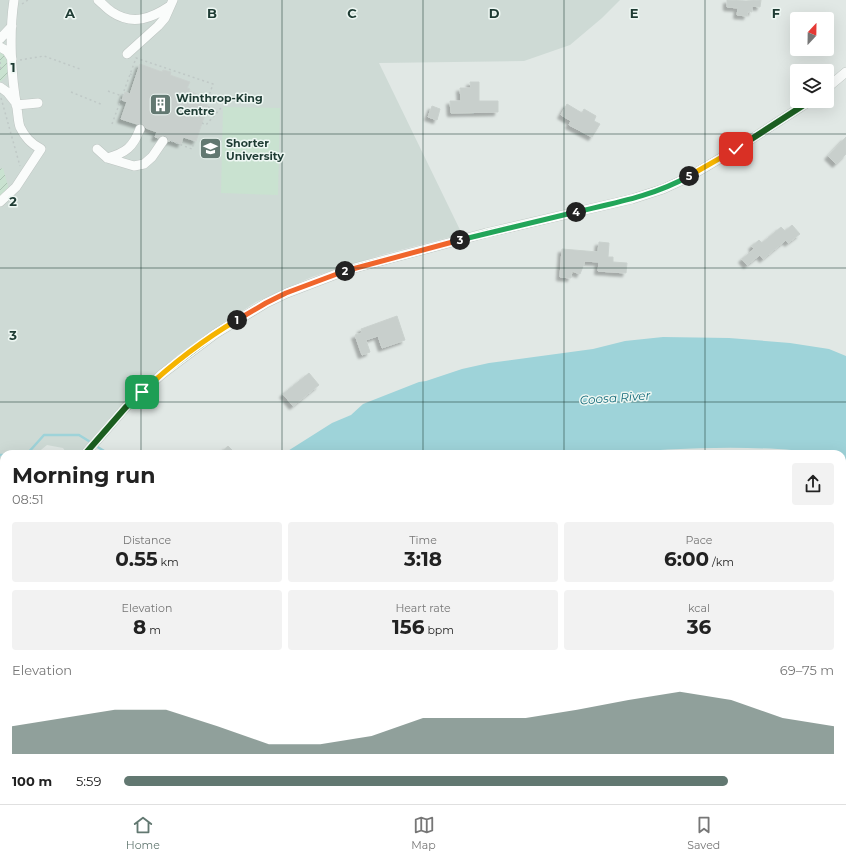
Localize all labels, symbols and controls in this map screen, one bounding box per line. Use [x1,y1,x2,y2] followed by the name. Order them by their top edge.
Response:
[64,5,76,21] text: A
[207,5,217,21] text: B
[347,5,357,21] text: C
[489,5,500,21] text: D
[630,5,639,21] text: E
[772,5,780,21] text: F
[790,12,834,56] north arrow
[790,12,834,108] map controls
[10,59,16,75] text: 1
[790,64,834,108] button: layers
[148,91,174,117] building icon: Winthrop-King Centre
[176,91,263,118] place label: Winthrop-King Centre
[719,132,753,166] pin
[197,136,223,162] school or university icon: Shorter University
[226,136,284,163] place label: Shorter University
[725,138,747,160] icon: check
[679,166,699,186] pin: 5
[686,169,692,183] text: 5
[9,193,17,209] text: 2
[566,202,586,222] pin: 4
[572,205,580,219] text: 4
[450,230,470,250] pin: 3
[457,233,463,247] text: 3
[335,261,355,281] pin: 2
[342,264,348,278] text: 2
[227,310,247,330] pin: 1
[235,313,239,327] text: 1
[8,327,17,343] text: 3
[125,375,159,409] pin
[131,381,153,403] icon: arrive
[579,388,651,407] water label: Coosa River
[12,462,155,489] text: Morning run
[792,463,834,505] button: share
[12,491,44,507] text: 08:51
[123,533,171,547] text: Distance
[409,533,437,547] text: Time
[686,533,712,547] text: Pace
[115,547,158,571] text: 0.55
[404,547,442,571] text: 3:18
[664,547,709,571] text: 6:00
[158,555,179,569] text: km
[709,555,734,569] text: /km
[122,601,172,615] text: Elevation
[395,601,451,615] text: Heart rate
[688,601,710,615] text: kcal
[133,615,146,639] text: 8
[392,615,425,639] text: 156
[687,615,711,639] text: 36
[146,623,161,637] text: m
[425,623,454,637] text: bpm
[12,662,72,678] text: Elevation
[780,662,834,678] text: 69–75 m
[12,773,52,789] text: 100 m
[76,773,101,789] text: 5:59
[126,814,160,852] tab: Home
[411,814,436,852] tab: Map
[687,814,720,852] tab: Saved

